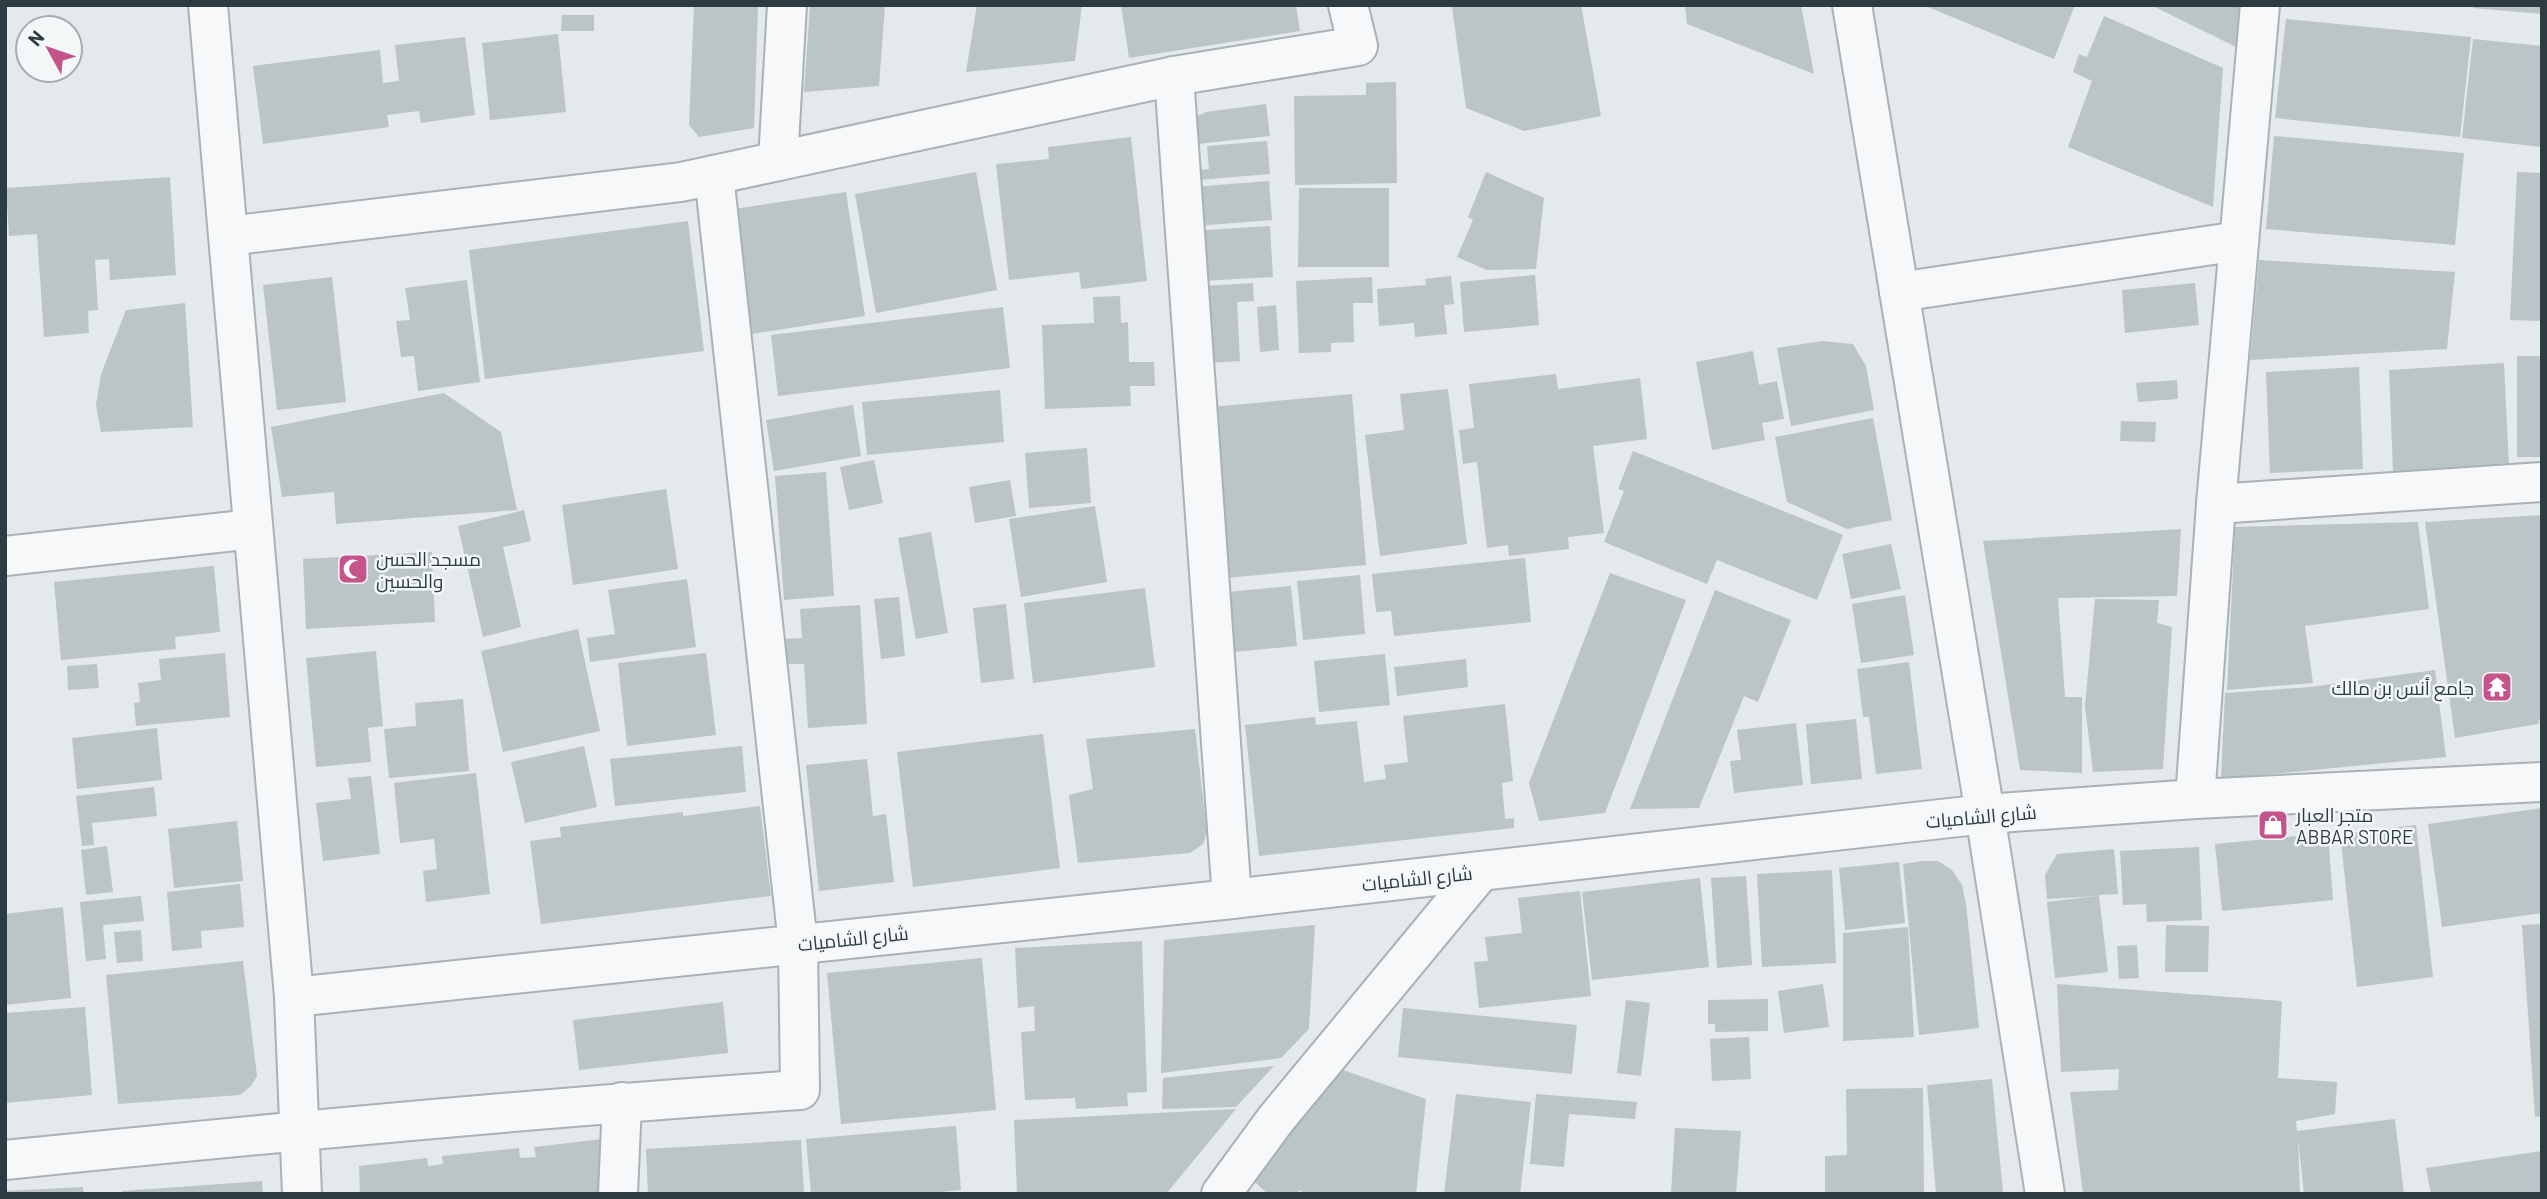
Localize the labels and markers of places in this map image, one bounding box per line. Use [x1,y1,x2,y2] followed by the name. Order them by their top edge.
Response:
[376,547,481,593] place label: مسجد الحسن والحسين
[336,552,370,586] mosque icon: مسجد الحسن والحسين
[2480,670,2514,704] temple icon: جامع أنس بن مالك
[2331,676,2474,702] place label: جامع أنس بن مالك
[2295,803,2413,848] place label: متجر العبار ABBAR STORE
[2256,808,2290,842] shop icon: متجر العبار ABBAR STORE

